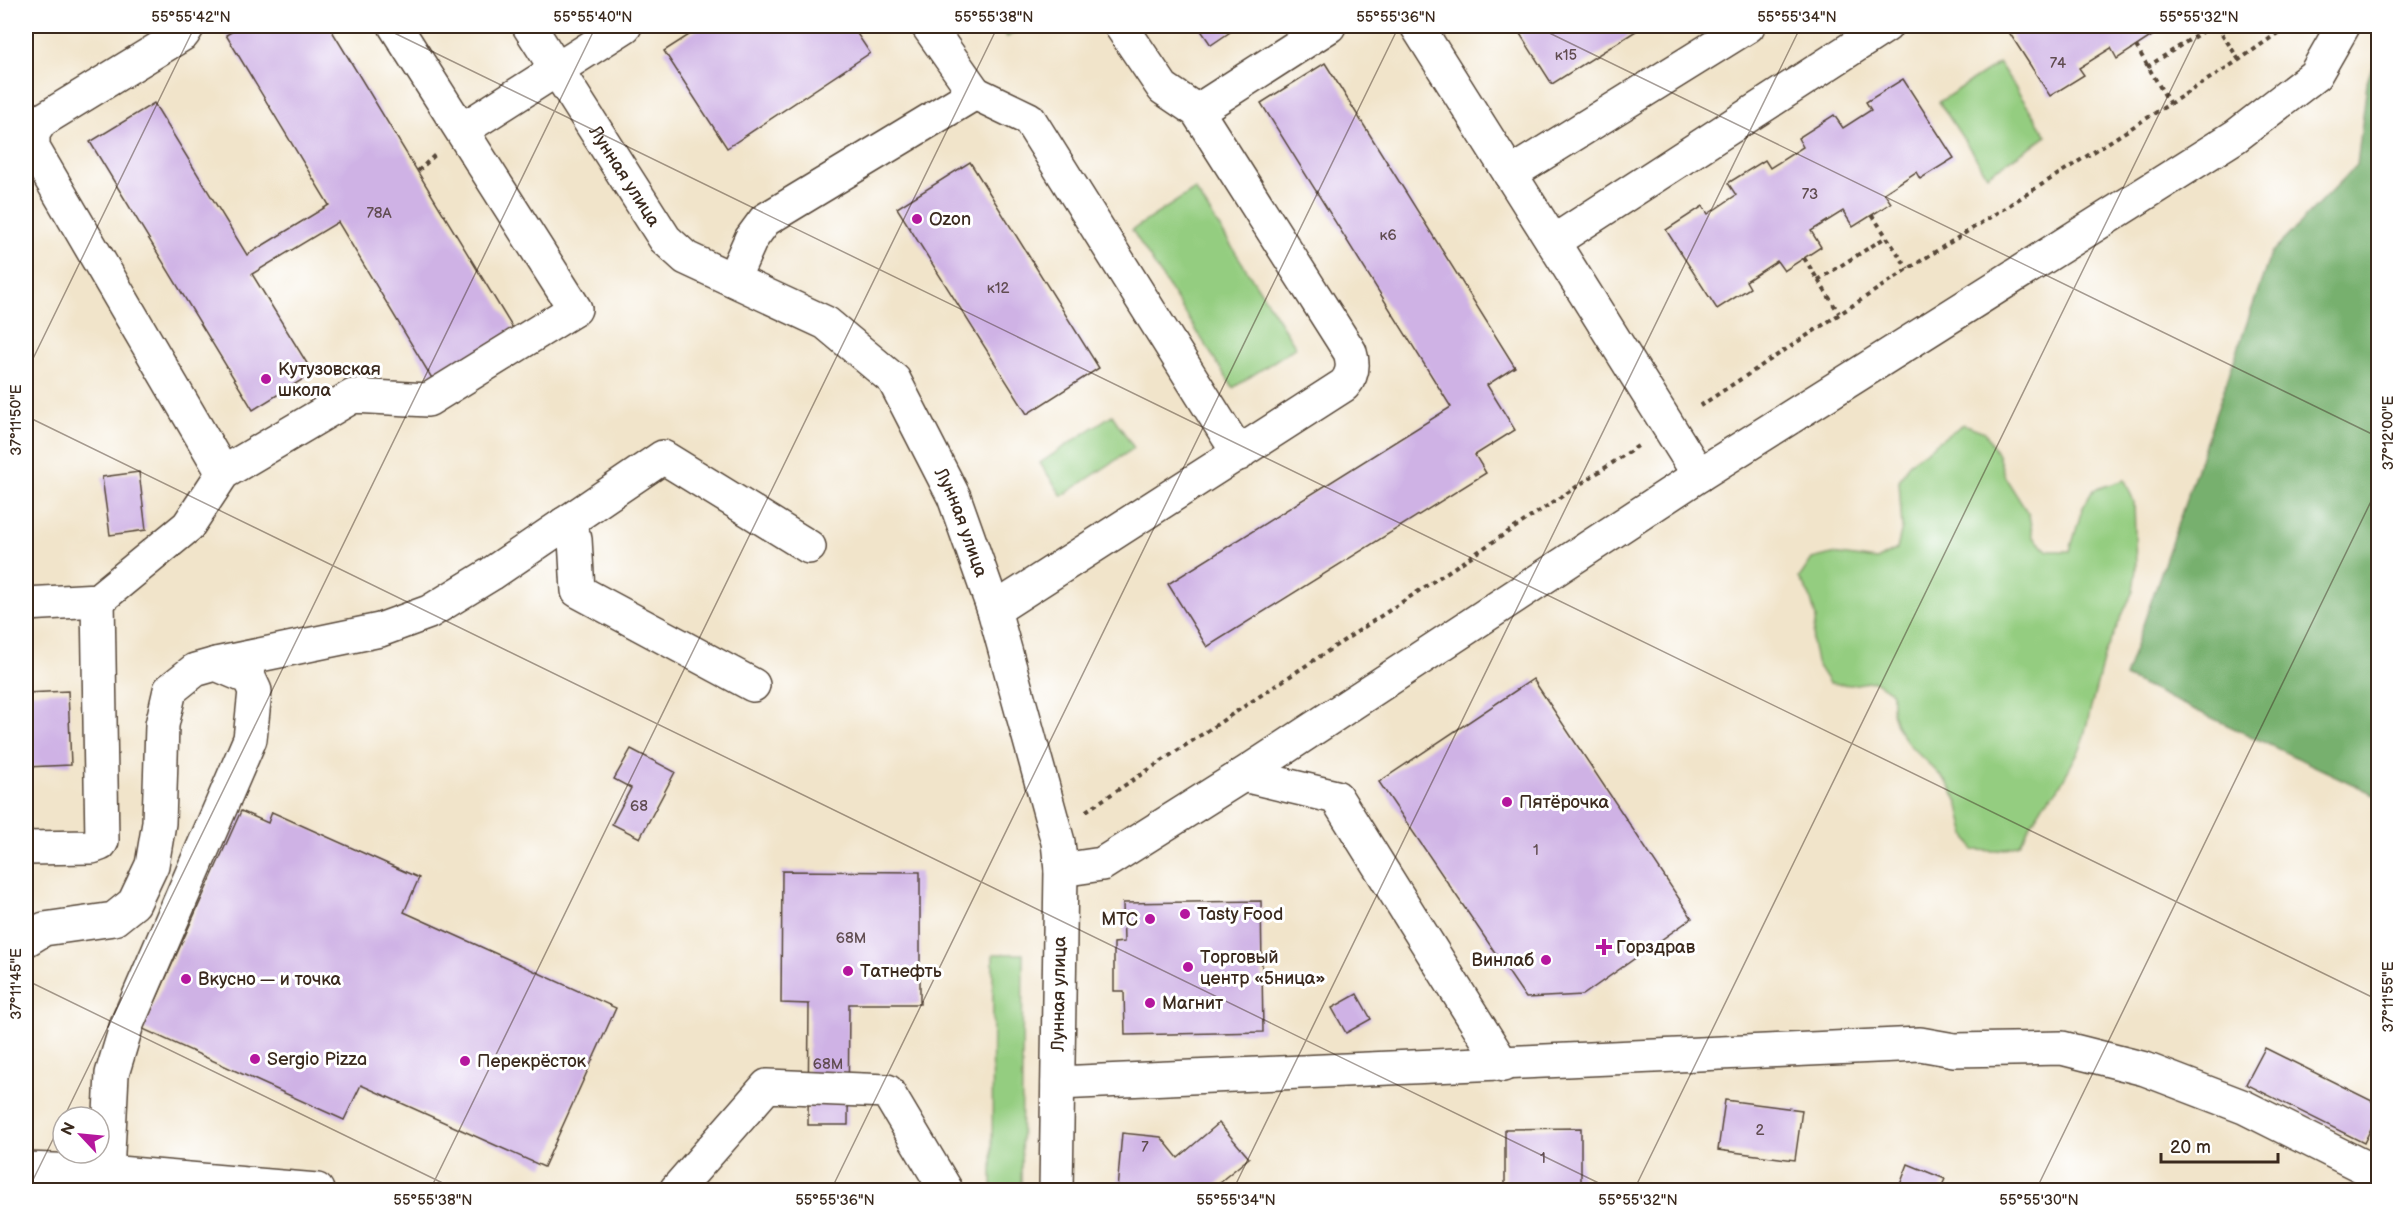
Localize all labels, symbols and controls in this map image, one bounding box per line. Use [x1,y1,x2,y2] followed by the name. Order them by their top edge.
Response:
[151,8,231,27] text: 55°55'42"N
[553,8,633,27] text: 55°55'40"N
[954,8,1034,27] text: 55°55'38"N
[1356,8,1436,27] text: 55°55'36"N
[1757,8,1837,27] text: 55°55'34"N
[2159,8,2239,27] text: 55°55'32"N
[1555,46,1577,65] house number: к15
[2050,54,2066,73] house number: 74
[584,121,665,231] street label: Лунная улица
[1802,185,1818,204] house number: 73
[366,204,393,223] house number: 78А
[929,209,971,230] place label: Ozon
[910,212,924,226] marker: Ozon
[1379,226,1397,245] house number: к6
[987,279,1009,298] house number: к12
[278,359,381,401] place label: Кутузовская школа
[259,372,273,386] marker: Кутузовская школа
[7,384,26,456] text: 37°11'50"E
[2379,396,2398,470] text: 37°12'00"E
[930,463,992,580] street label: Лунная улица
[1519,792,1610,813] place label: Пятёрочка
[1500,795,1514,809] marker: Пятёрочка
[630,797,648,816] house number: 68
[1533,841,1539,860] house number: 1
[1197,904,1283,925] place label: Tasty Food
[1178,907,1192,921] marker: Tasty Food
[1101,909,1138,930] place label: МТС
[1143,912,1157,926] marker: МТС
[836,929,866,948] house number: 68М
[1047,936,1071,1053] street label: Лунная улица
[1616,937,1696,958] place label: Горздрав
[1597,940,1611,954] marker: Горздрав
[1200,947,1326,989] place label: Торговый центр «5ница»
[7,948,26,1020] text: 37°11'45"E
[1472,950,1534,971] place label: Винлаб
[1539,953,1553,967] marker: Винлаб
[1181,960,1195,974] marker: Торговый центр «5ница»
[860,961,942,982] place label: Татнефть
[2379,961,2398,1033] text: 37°11'55"E
[841,964,855,978] marker: Татнефть
[198,969,342,990] place label: Вкусно — и точка
[179,972,193,986] marker: Вкусно — и точка
[1162,993,1224,1014] place label: Магнит
[1143,996,1157,1010] marker: Магнит
[267,1049,367,1070] place label: Sergio Pizza
[477,1051,587,1072] place label: Перекрёсток
[248,1052,262,1066] marker: Sergio Pizza
[458,1054,472,1068] marker: Перекрёсток
[813,1055,843,1074] house number: 68М
[51,1105,111,1165] north arrow
[58,1120,80,1139] text: N
[1756,1121,1765,1140] house number: 2
[2161,1126,2278,1164] scale bar
[2170,1137,2211,1158] text: 20 m
[1141,1138,1149,1157] house number: 7
[1540,1149,1546,1168] house number: 1
[393,1191,473,1210] text: 55°55'38"N
[795,1191,875,1210] text: 55°55'36"N
[1196,1191,1276,1210] text: 55°55'34"N
[1598,1191,1678,1210] text: 55°55'32"N
[1999,1191,2079,1210] text: 55°55'30"N

